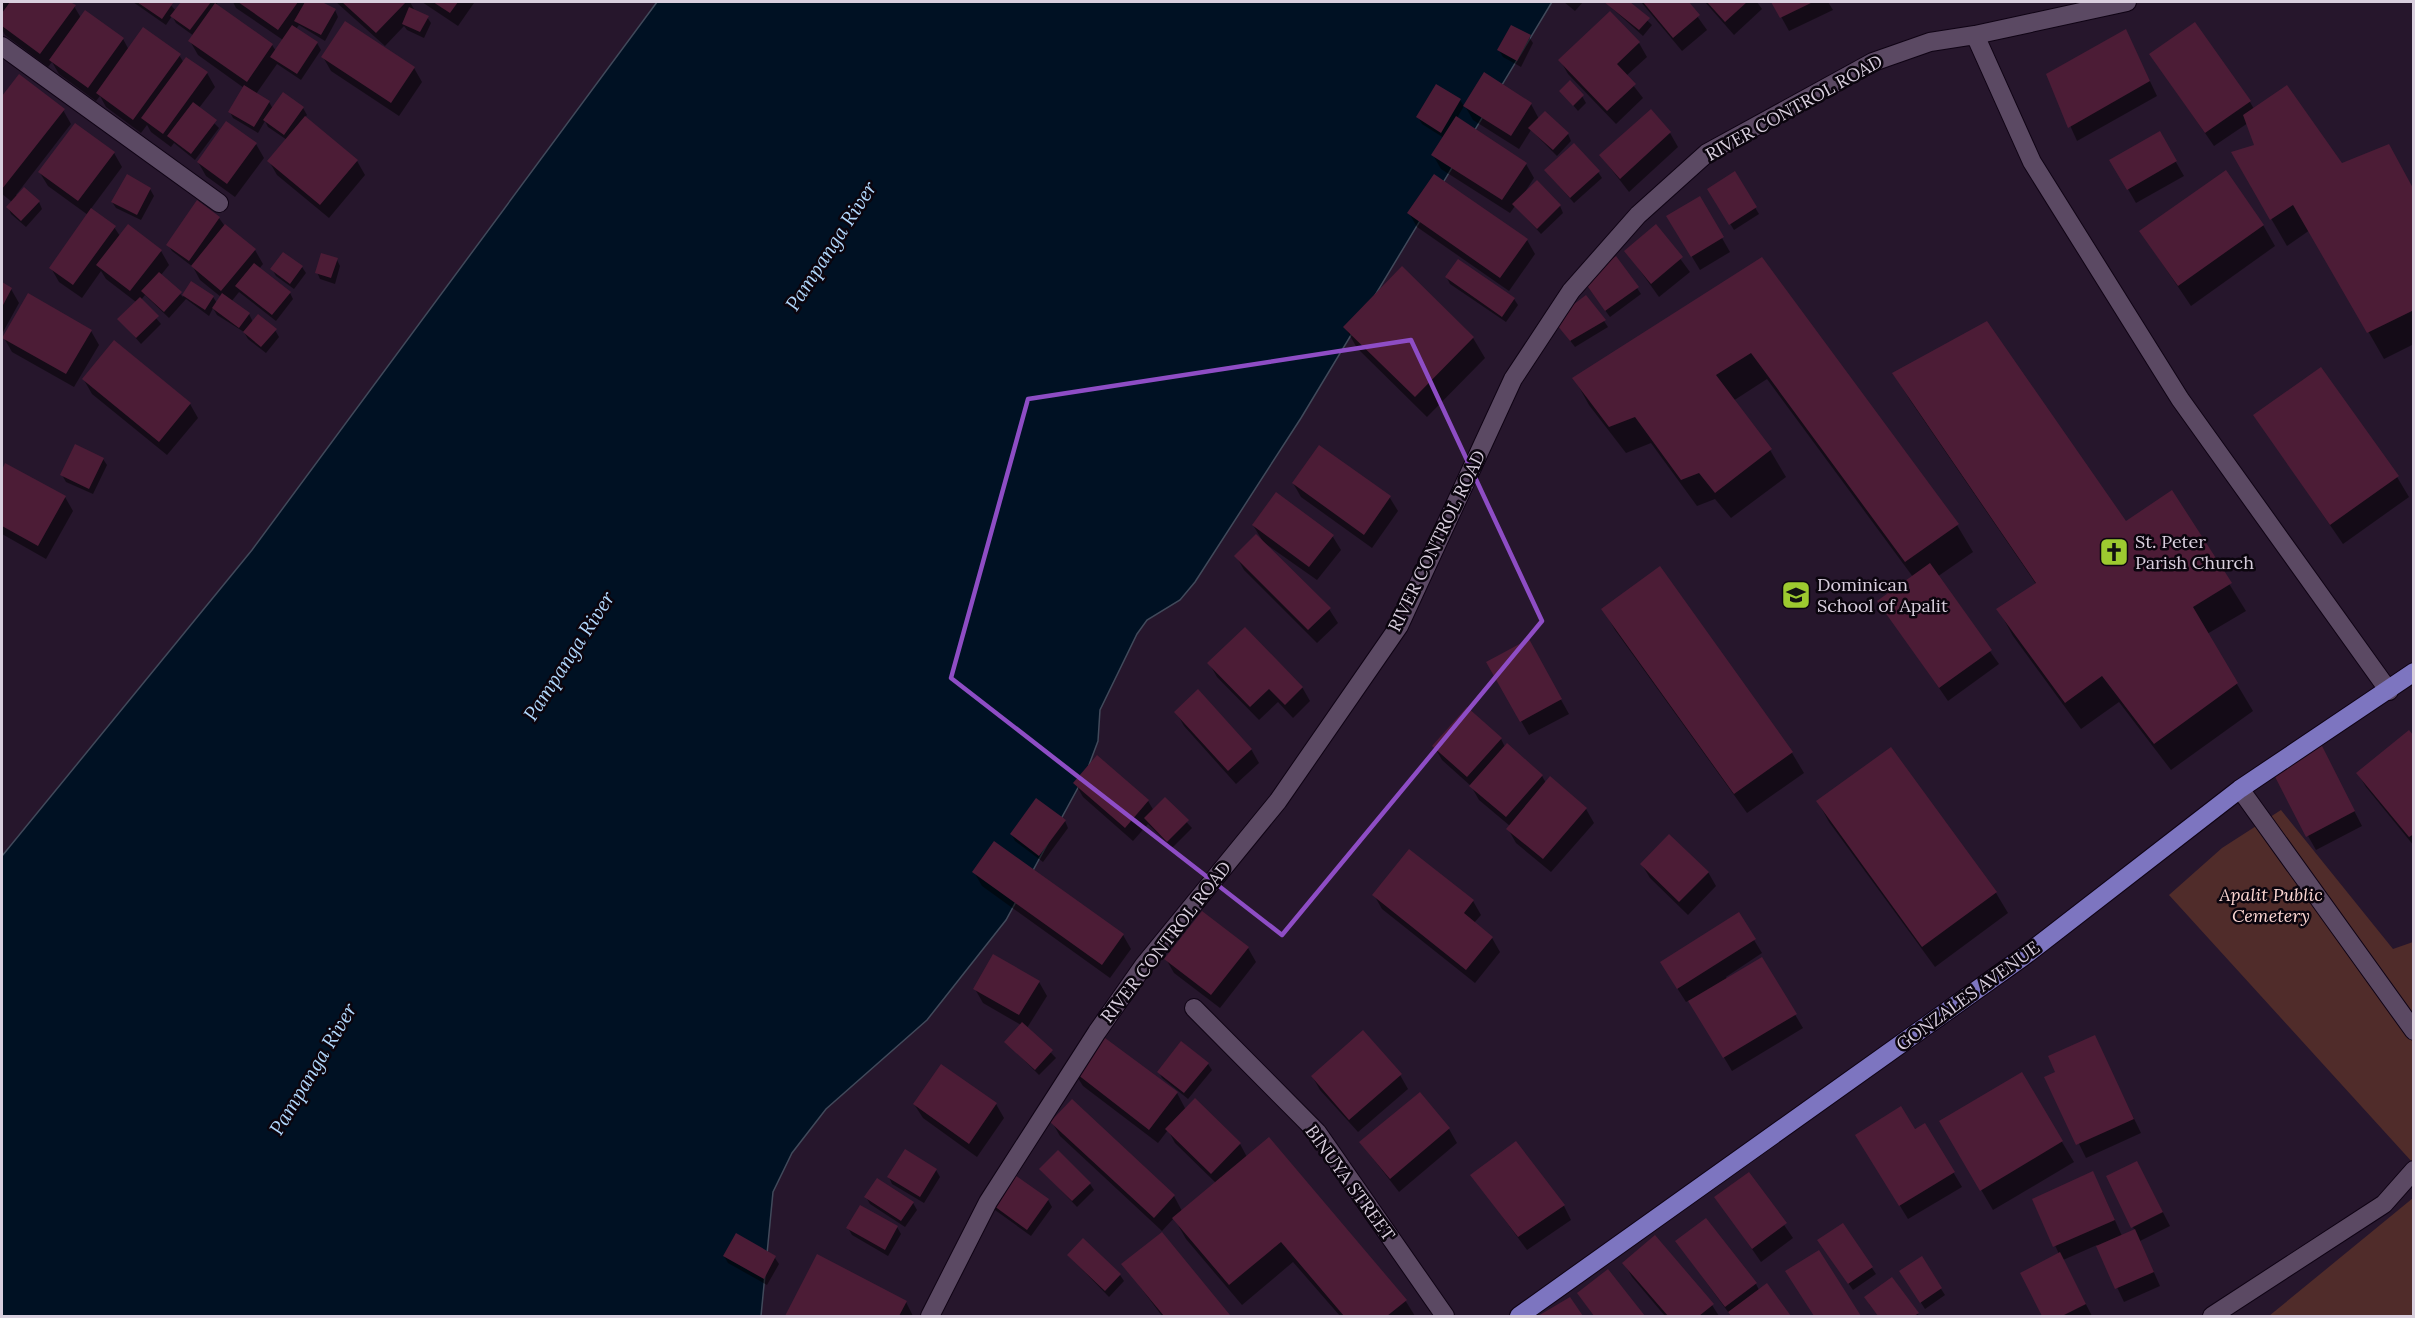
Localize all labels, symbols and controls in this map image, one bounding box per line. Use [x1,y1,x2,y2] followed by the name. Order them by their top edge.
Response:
[1701,49,1886,166] street label: RIVER CONTROL ROAD
[779,176,882,315] water label: Pampanga River
[1383,446,1490,635] street label: RIVER CONTROL ROAD
[2135,530,2254,574] place label: St. Peter Parish Church
[2098,536,2130,568] church icon: St. Peter Parish Church
[1817,573,1948,617] place label: Dominican School of Apalit
[1780,579,1812,611] school or university icon: Dominican School of Apalit
[517,586,620,725] water label: Pampanga River
[1095,856,1236,1027] street label: RIVER CONTROL ROAD
[2218,883,2323,927] park label: Apalit Public Cemetery
[1891,936,2044,1055] street label: GONZALES AVENUE
[263,997,362,1139] water label: Pampanga River
[1301,1120,1401,1246] street label: BINUYA STREET

